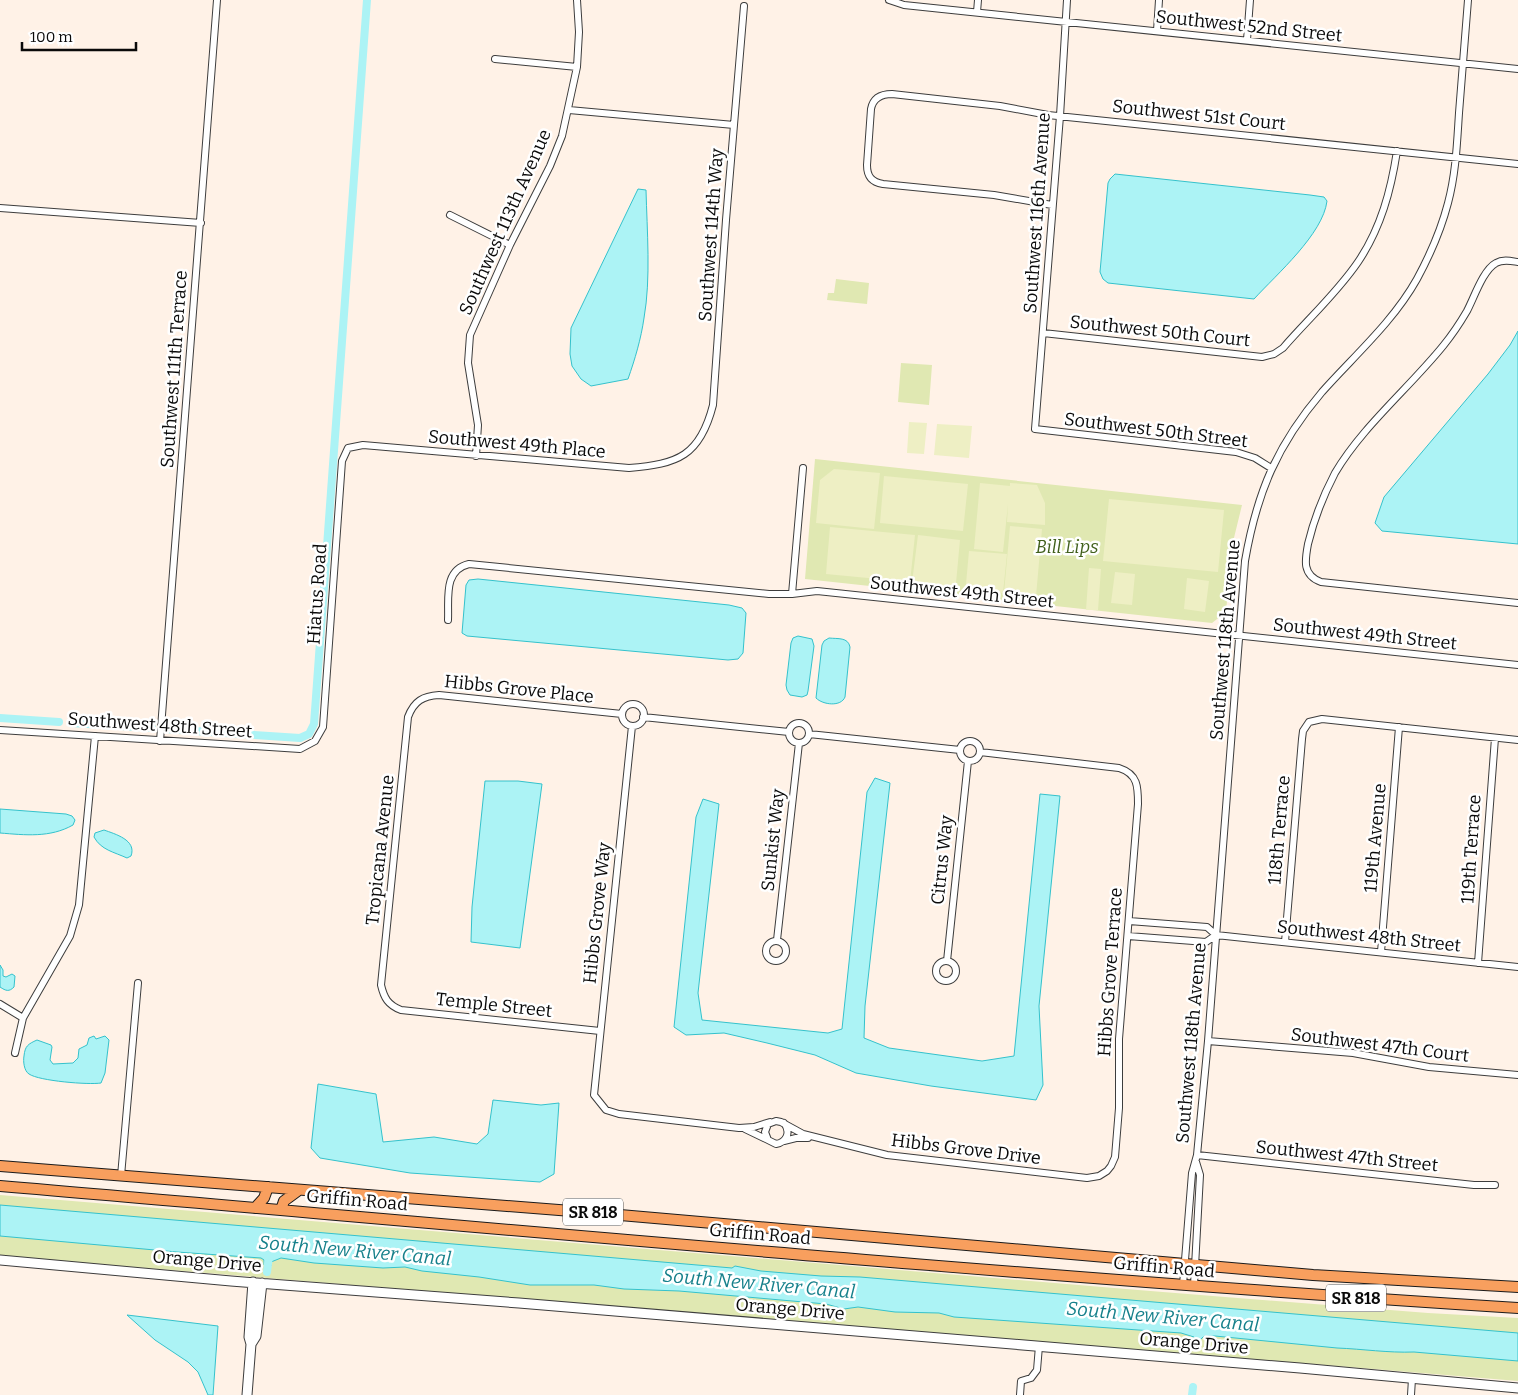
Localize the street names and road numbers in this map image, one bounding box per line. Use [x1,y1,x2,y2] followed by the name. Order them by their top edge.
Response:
[1155,5,1344,47] street label: Southwest 52nd Street
[1111,95,1287,135] street label: Southwest 51st Court
[1019,112,1055,314] street label: Southwest 116th Avenue
[454,126,556,318] street label: Southwest 113th Avenue
[694,147,728,322] street label: Southwest 114th Way
[156,269,192,469] street label: Southwest 111th Terrace
[1069,311,1252,351] street label: Southwest 50th Court
[1063,408,1250,452] street label: Southwest 50th Street
[427,425,607,463] street label: Southwest 49th Place
[1205,539,1245,741] street label: Southwest 118th Avenue
[302,542,332,645] street label: Hiatus Road
[869,571,1056,613] street label: Southwest 49th Street
[1272,613,1459,655] street label: Southwest 49th Street
[443,670,595,708] street label: Hibbs Grove Place
[67,708,253,742] street label: Southwest 48th Street
[361,774,399,926] street label: Tropicana Avenue
[1263,774,1295,886] street label: 118th Terrace
[1359,782,1391,894] street label: 119th Avenue
[757,787,789,892] street label: Sunkist Way
[1456,794,1486,904] street label: 119th Terrace
[926,814,958,906] street label: Citrus Way
[579,841,615,985] street label: Hibbs Grove Way
[1093,887,1127,1057] street label: Hibbs Grove Terrace
[1276,915,1463,957] street label: Southwest 48th Street
[1171,942,1211,1144] street label: Southwest 118th Avenue
[435,988,554,1022] street label: Temple Street
[1290,1023,1471,1067] street label: Southwest 47th Court
[890,1129,1042,1169] street label: Hibbs Grove Drive
[1255,1135,1440,1177] street label: Southwest 47th Street
[305,1185,409,1215] street label: Griffin Road
[563,1198,623,1226] road number: SR 818
[708,1219,812,1249] street label: Griffin Road
[152,1245,262,1277] street label: Orange Drive
[1112,1252,1216,1282] street label: Griffin Road
[1326,1285,1386,1312] road number: SR 818
[735,1293,845,1325] street label: Orange Drive
[1139,1327,1249,1359] street label: Orange Drive

